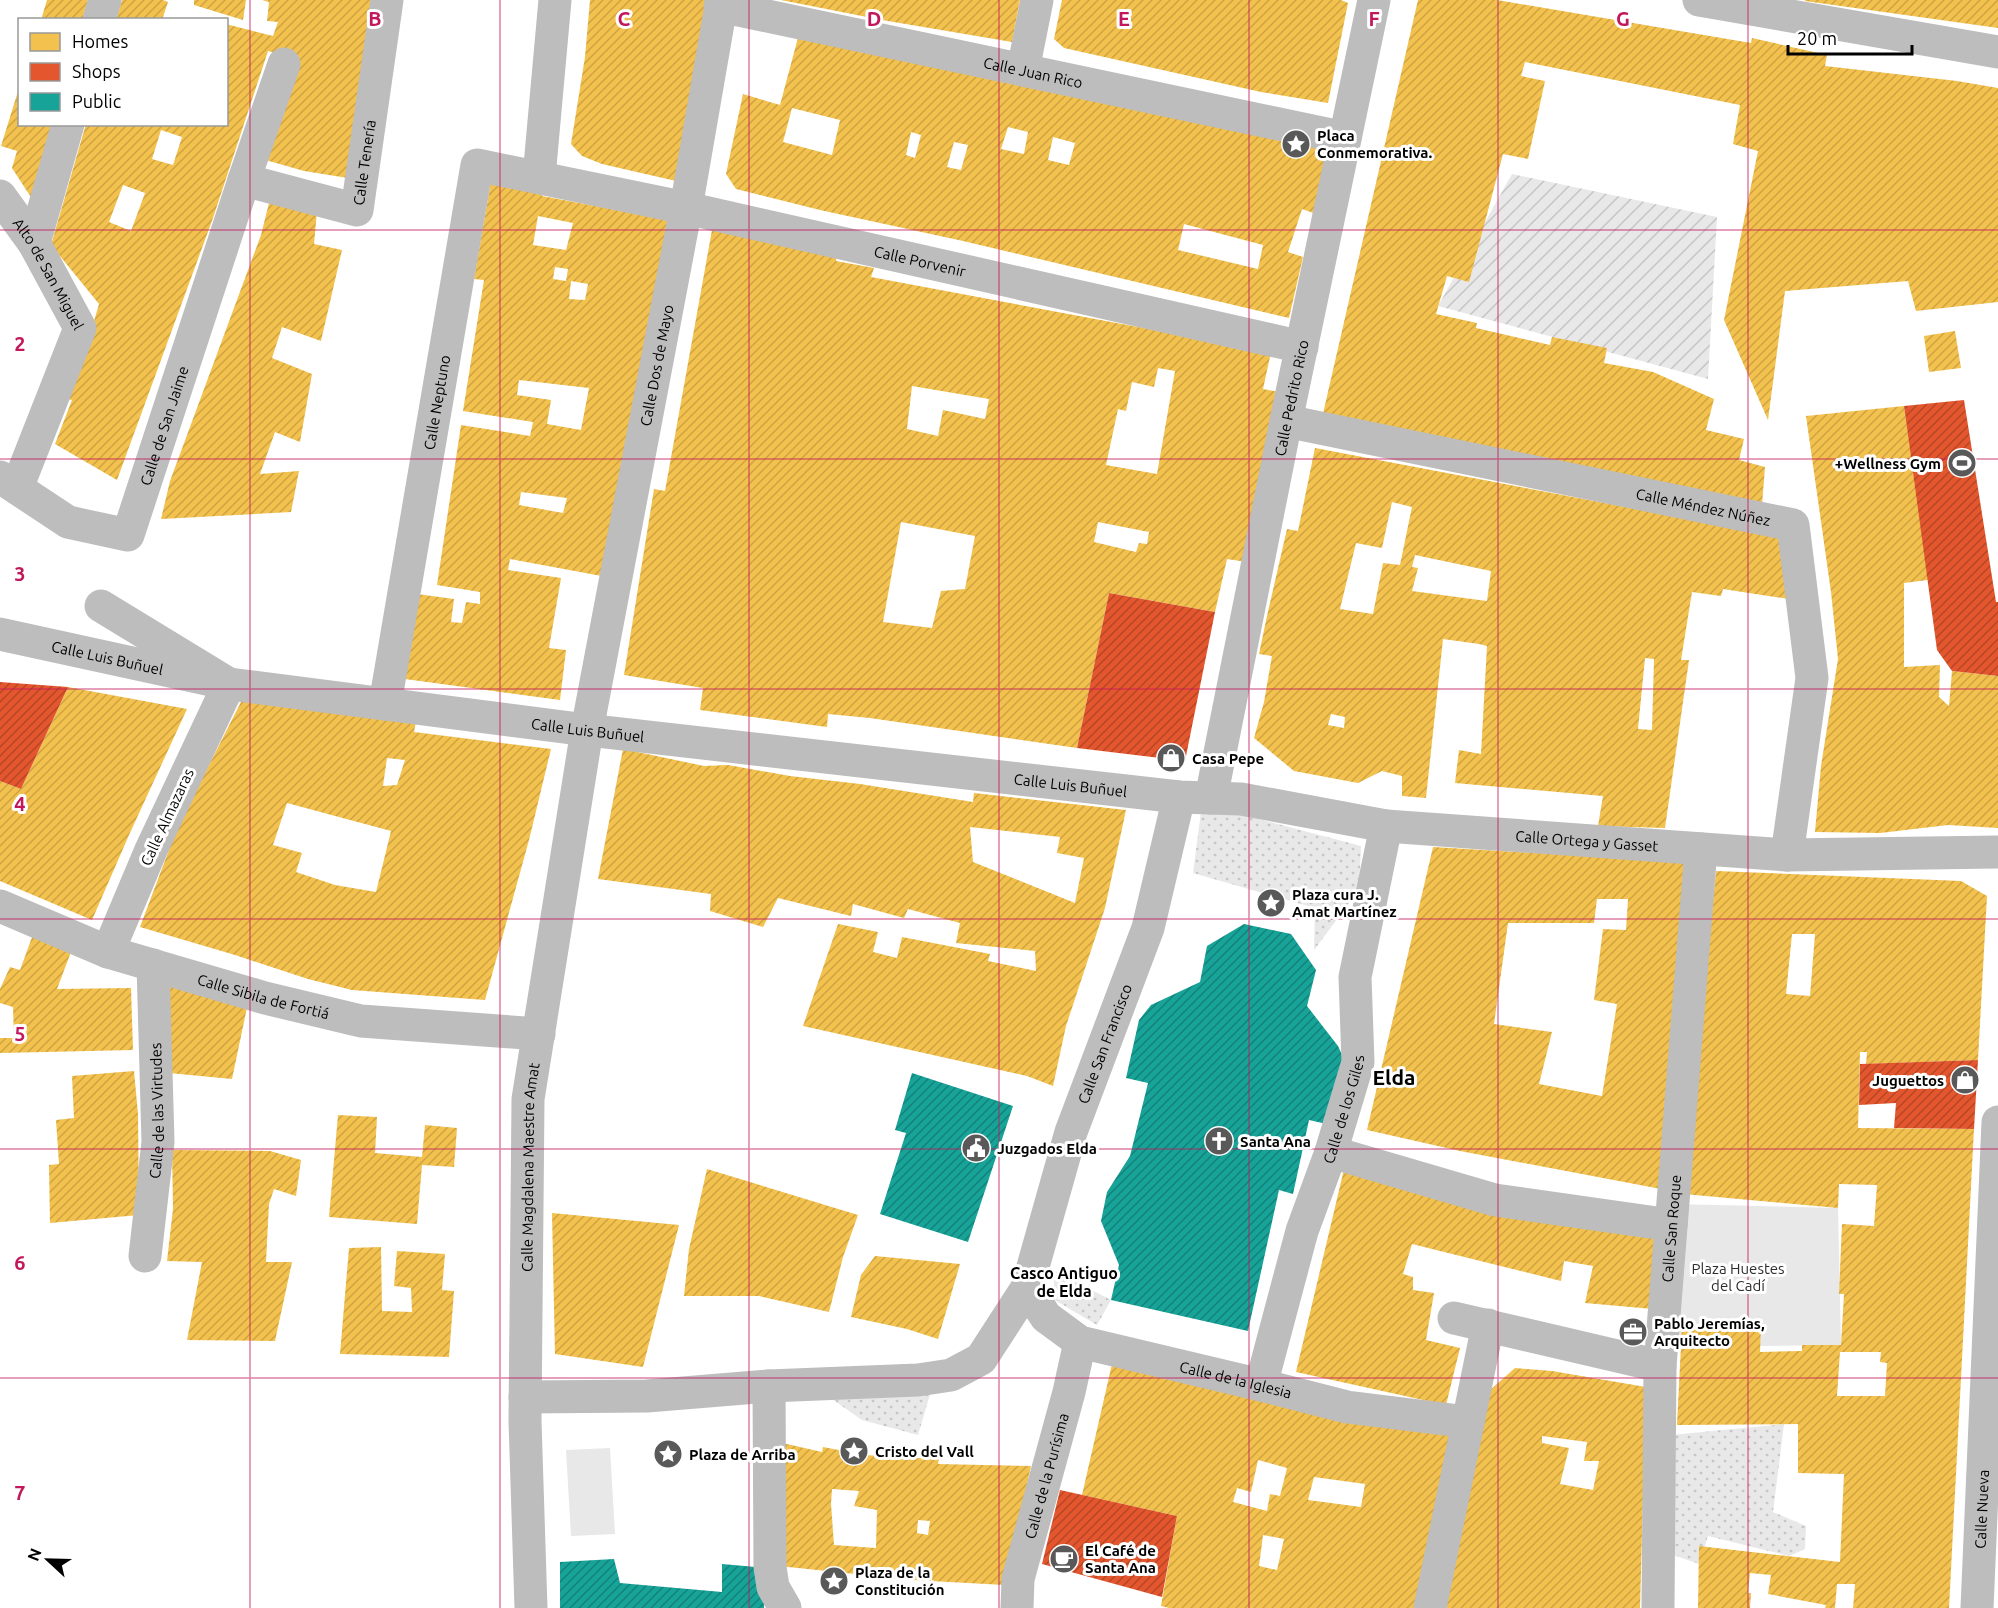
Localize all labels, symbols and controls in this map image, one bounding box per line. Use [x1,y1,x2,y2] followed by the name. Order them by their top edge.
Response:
[368,7,382,30] text: B
[618,7,631,30] text: C
[867,7,881,30] text: D
[1118,7,1130,30] text: E
[1368,7,1380,30] text: F
[1616,7,1630,30] text: G
[18,18,228,126] legend
[1788,18,1912,56] scale bar
[1797,28,1837,48] text: 20 m
[72,31,129,51] text: Homes
[982,53,1084,91] street label: Calle Juan Rico
[72,61,121,81] text: Shops
[72,91,121,111] text: Public
[349,118,378,206] street label: Calle Tenería
[1317,127,1432,161] place label: Placa Conmemorativa.
[1280,128,1312,160] place icon: Placa Conmemorativa.
[10,214,88,332] street label: Alto de San Miguel
[872,242,968,279] street label: Calle Porvenir
[636,303,676,427] street label: Calle Dos de Mayo
[14,332,26,355] text: 2
[1271,338,1311,458] street label: Calle Pedrito Rico
[420,354,453,451] street label: Calle Neptuno
[136,364,191,488] street label: Calle de San Jaime
[1946,447,1978,479] sports icon: +Wellness Gym
[1835,455,1941,472] place label: +Wellness Gym
[1635,485,1772,529] street label: Calle Méndez Núñez
[14,562,26,585] text: 3
[50,637,165,678] street label: Calle Luis Buñuel
[530,714,645,745] street label: Calle Luis Buñuel
[1155,742,1187,774] shop icon: Casa Pepe
[1192,750,1264,767] place label: Casa Pepe
[137,766,197,868] street label: Calle Almazaras
[1013,770,1128,800] street label: Calle Luis Buñuel
[14,792,26,815] text: 4
[1515,827,1659,854] street label: Calle Ortega y Gasset
[1292,886,1397,920] place label: Plaza cura J. Amat Martínez
[1255,887,1287,919] place icon: Plaza cura J. Amat Martínez
[196,970,331,1022] street label: Calle Sibila de Fortiá
[1074,981,1135,1106] street label: Calle San Francisco
[14,1022,26,1045] text: 5
[145,1042,167,1180] street label: Calle de las Virtudes
[1319,1055,1366,1166] street label: Calle de los Giles
[518,1061,542,1272] street label: Calle Magdalena Maestre Amat
[1949,1064,1981,1096] shop icon: Juguettos
[1373,1065,1415,1089] district label: Elda
[1872,1072,1944,1089] place label: Juguettos
[1203,1125,1235,1157] church icon: Santa Ana
[960,1132,992,1164] public building icon: Juzgados Elda
[1240,1133,1311,1150] place label: Santa Ana
[997,1140,1097,1157] place label: Juzgados Elda
[1658,1174,1684,1283] street label: Calle San Roque
[14,1251,26,1274] text: 6
[1691,1260,1785,1294] park label: Plaza Huestes del Cadí
[1010,1264,1118,1300] district label: Casco Antiguo de Elda
[1654,1315,1765,1349] place label: Pablo Jeremías, Arquitecto
[1617,1316,1649,1348] office icon: Pablo Jeremías, Arquitecto
[1178,1357,1294,1401] street label: Calle de la Iglesia
[1021,1411,1071,1541] street label: Calle de la Purísima
[838,1435,870,1467] place icon: Cristo del Vall
[652,1438,684,1470] place icon: Plaza de Arriba
[875,1443,974,1460] place label: Cristo del Vall
[689,1446,796,1463] place label: Plaza de Arriba
[1971,1469,1991,1549] street label: Calle Nueva
[14,1481,26,1504] text: 7
[18,1530,78,1590] north arrow
[1085,1542,1156,1576] place label: El Café de Santa Ana
[1048,1543,1080,1575] cafe icon: El Café de Santa Ana
[24,1545,45,1563] text: N
[855,1564,945,1598] place label: Plaza de la Constitución
[818,1565,850,1597] place icon: Plaza de la Constitución

